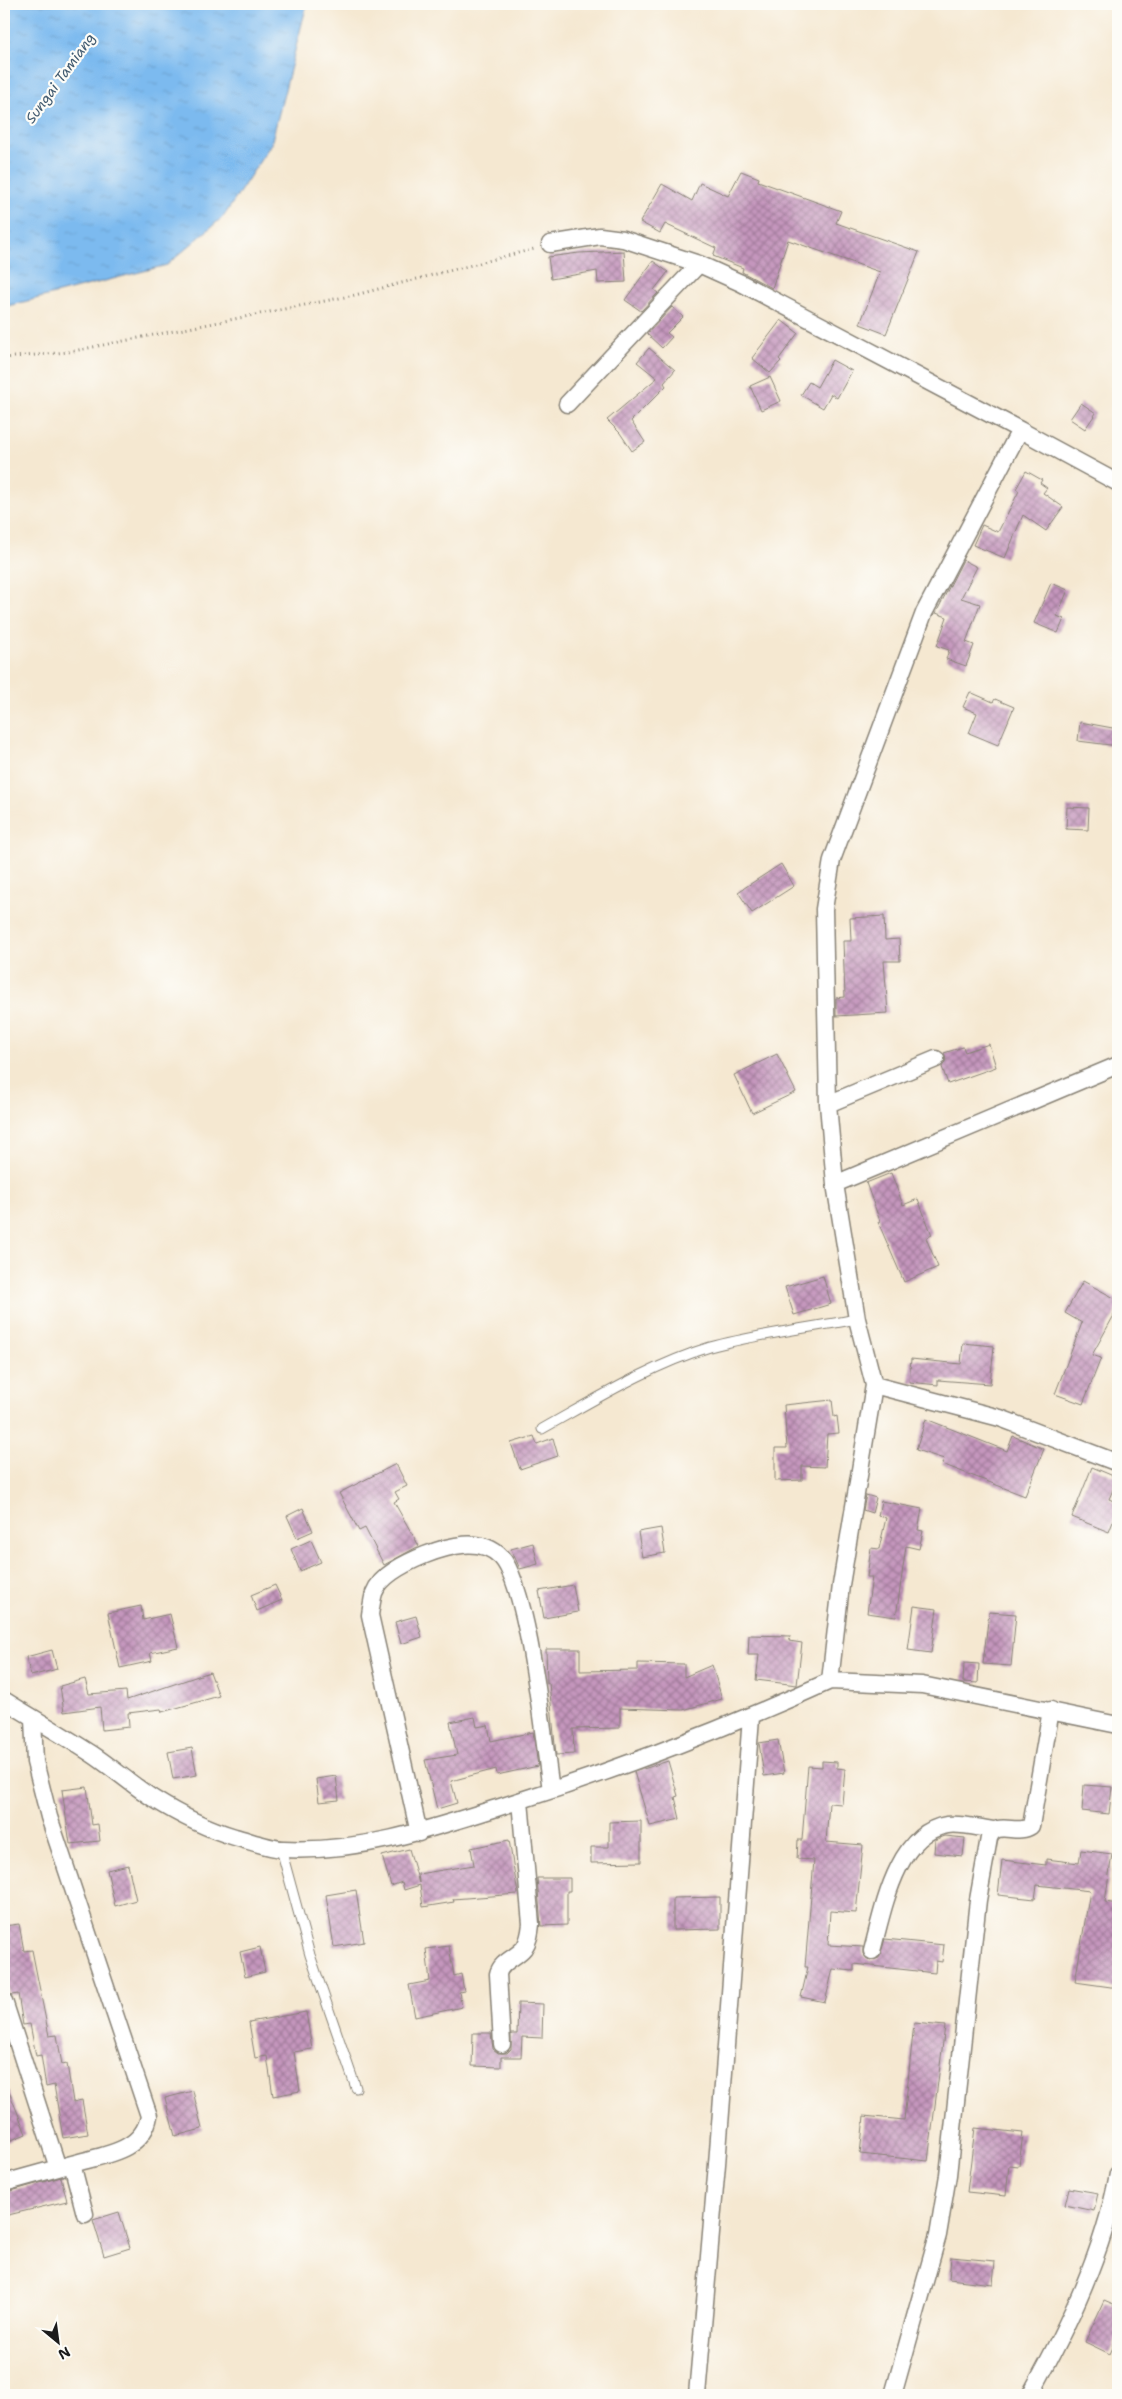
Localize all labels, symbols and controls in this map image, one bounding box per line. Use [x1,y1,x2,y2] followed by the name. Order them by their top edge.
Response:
[21,29,99,127] water label: Sungai Tamiang
[32,2316,82,2366] north arrow
[55,2343,74,2364] text: N

